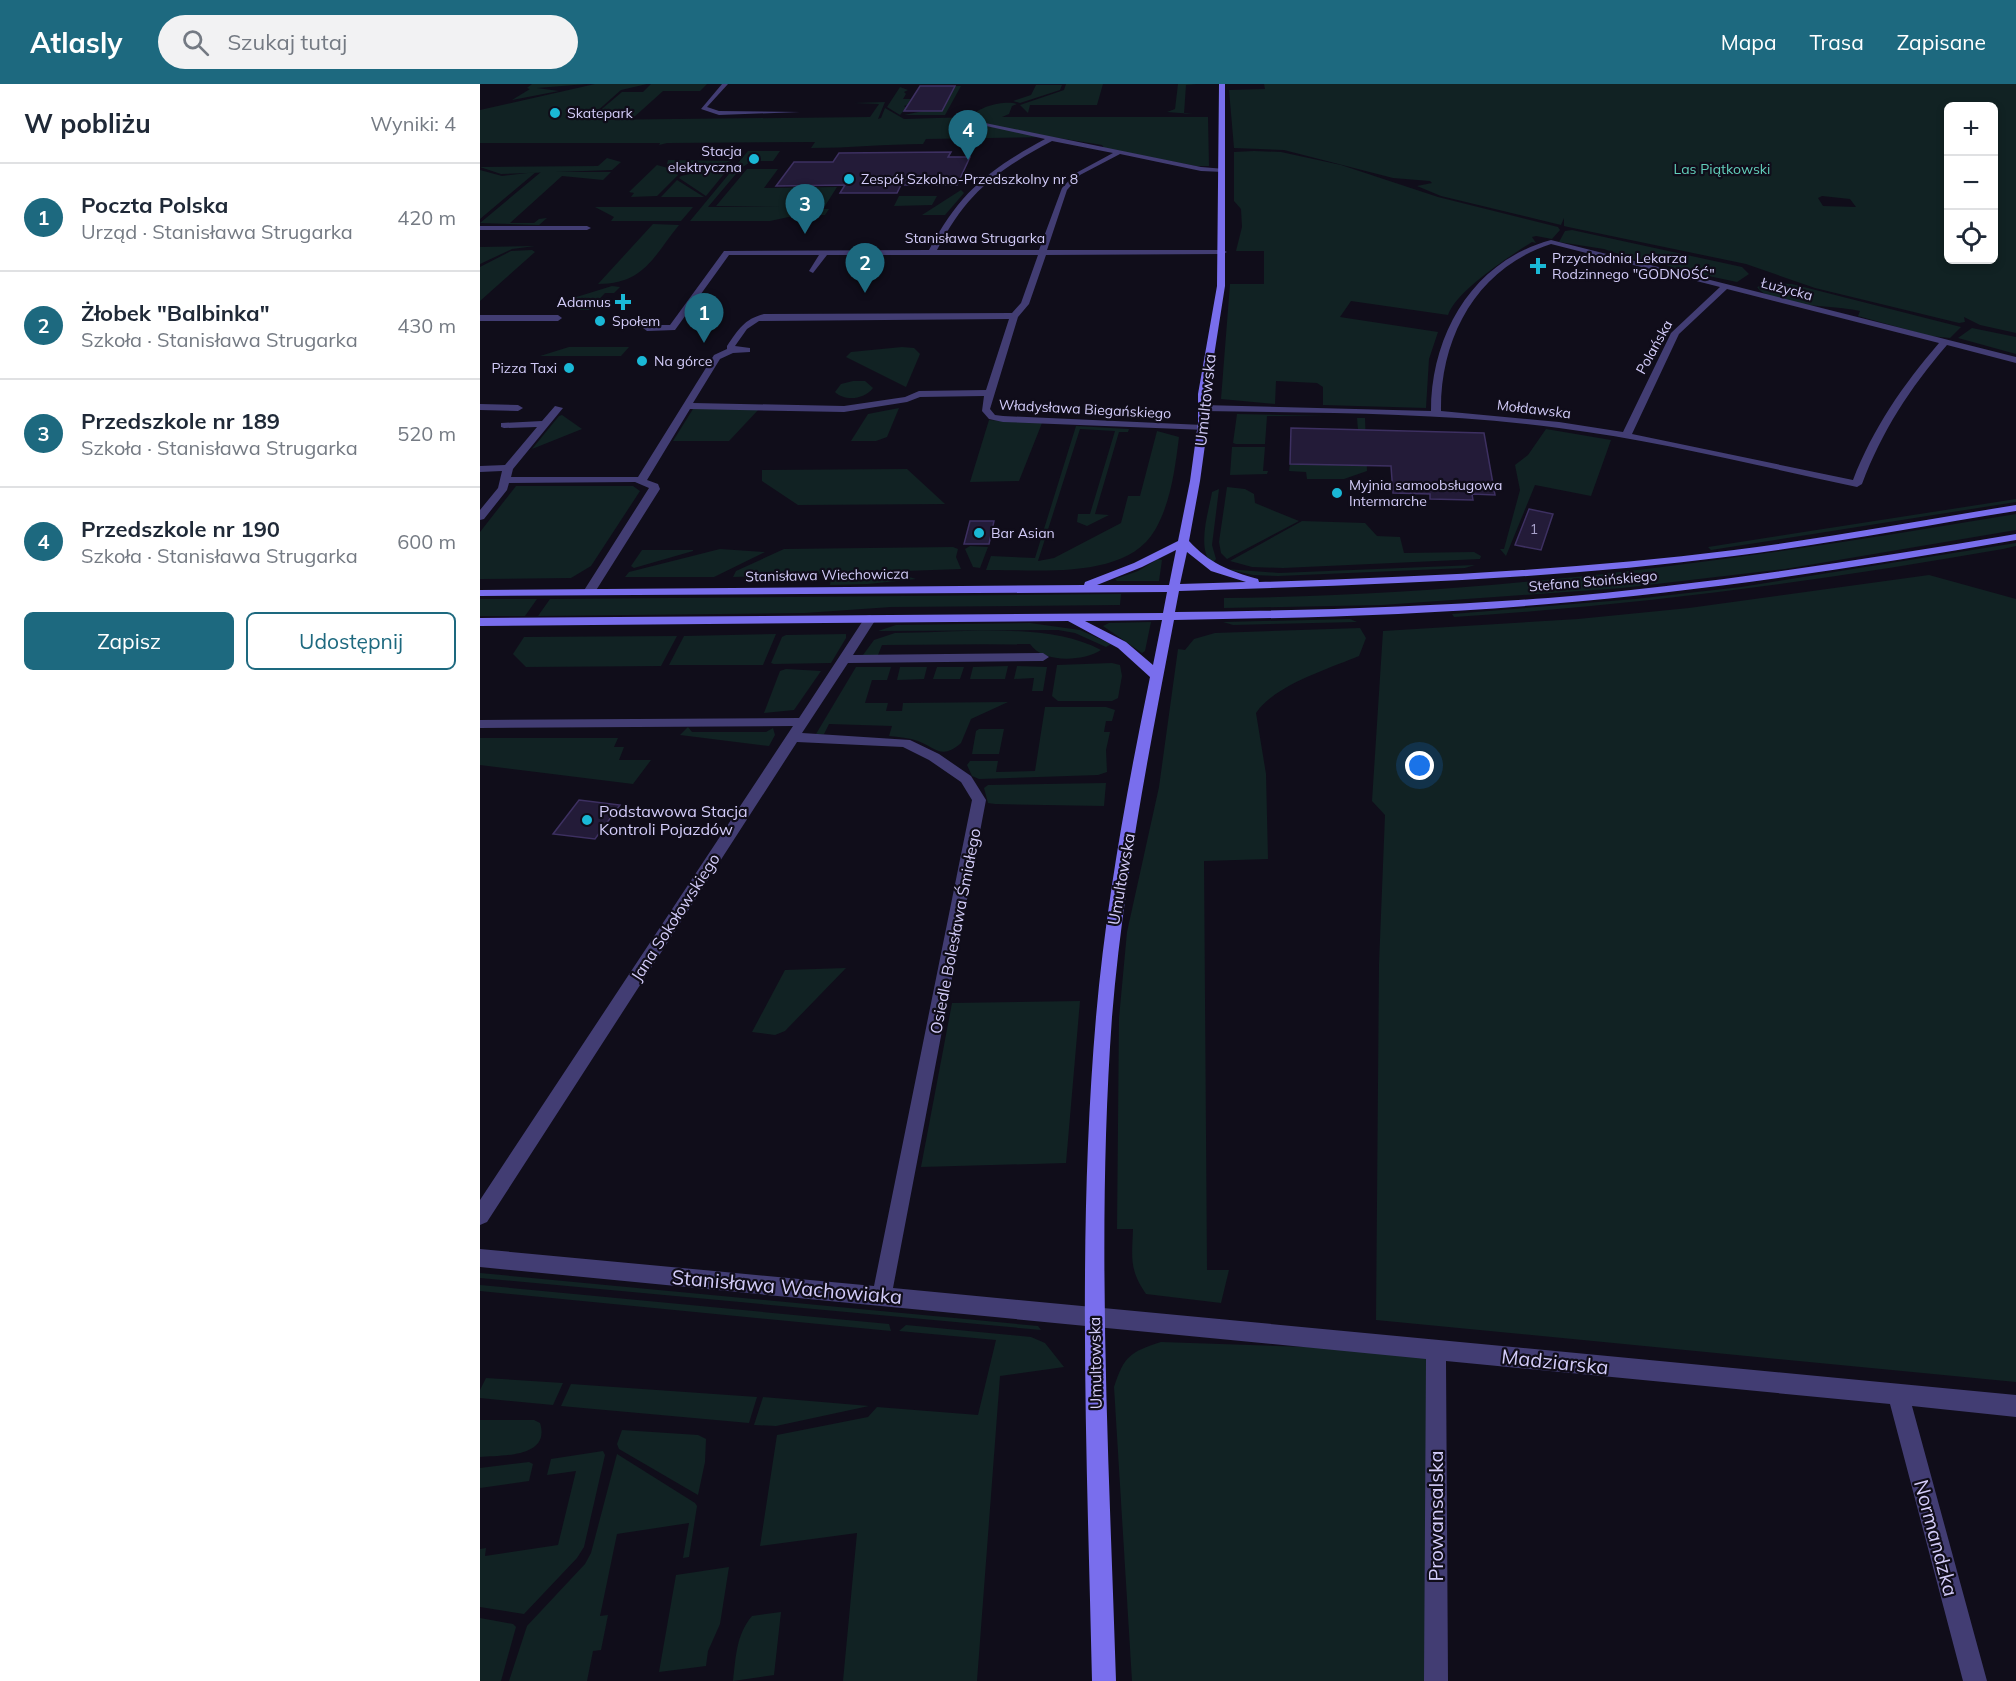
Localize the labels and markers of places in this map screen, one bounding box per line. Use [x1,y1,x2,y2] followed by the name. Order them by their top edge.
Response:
[567,104,634,122] place label: Skatepark
[548,106,562,120] marker: Skatepark
[948,110,988,160] pin: 4
[668,142,742,176] place label: Stacja elektryczna
[747,152,761,166] marker: Stacja elektryczna
[861,170,1078,188] place label: Zespół Szkolno-Przedszkolny nr 8
[842,172,856,186] marker: Zespół Szkolno-Przedszkolny nr 8
[786,184,824,234] pin: 3
[846,244,884,293] pin: 2
[1552,249,1715,283] place label: Przychodnia Lekarza Rodzinnego "GODNOŚĆ"
[1529,257,1547,275] marker: Przychodnia Lekarza Rodzinnego "GODNOŚĆ"
[557,293,611,311] place label: Adamus
[684,294,724,343] pin: 1
[616,295,630,309] marker: Adamus
[612,312,660,330] place label: Społem
[593,314,607,328] marker: Społem
[654,352,712,370] place label: Na górce
[635,354,649,368] marker: Na górce
[491,359,557,377] place label: Pizza Taxi
[562,361,576,375] marker: Pizza Taxi
[1349,476,1503,510] place label: Myjnia samoobsługowa Intermarche
[1330,486,1344,500] marker: Myjnia samoobsługowa Intermarche
[991,524,1055,542] place label: Bar Asian
[972,526,986,540] marker: Bar Asian
[599,801,748,839] place label: Podstawowa Stacja Kontroli Pojazdów
[580,813,594,827] marker: Podstawowa Stacja Kontroli Pojazdów

